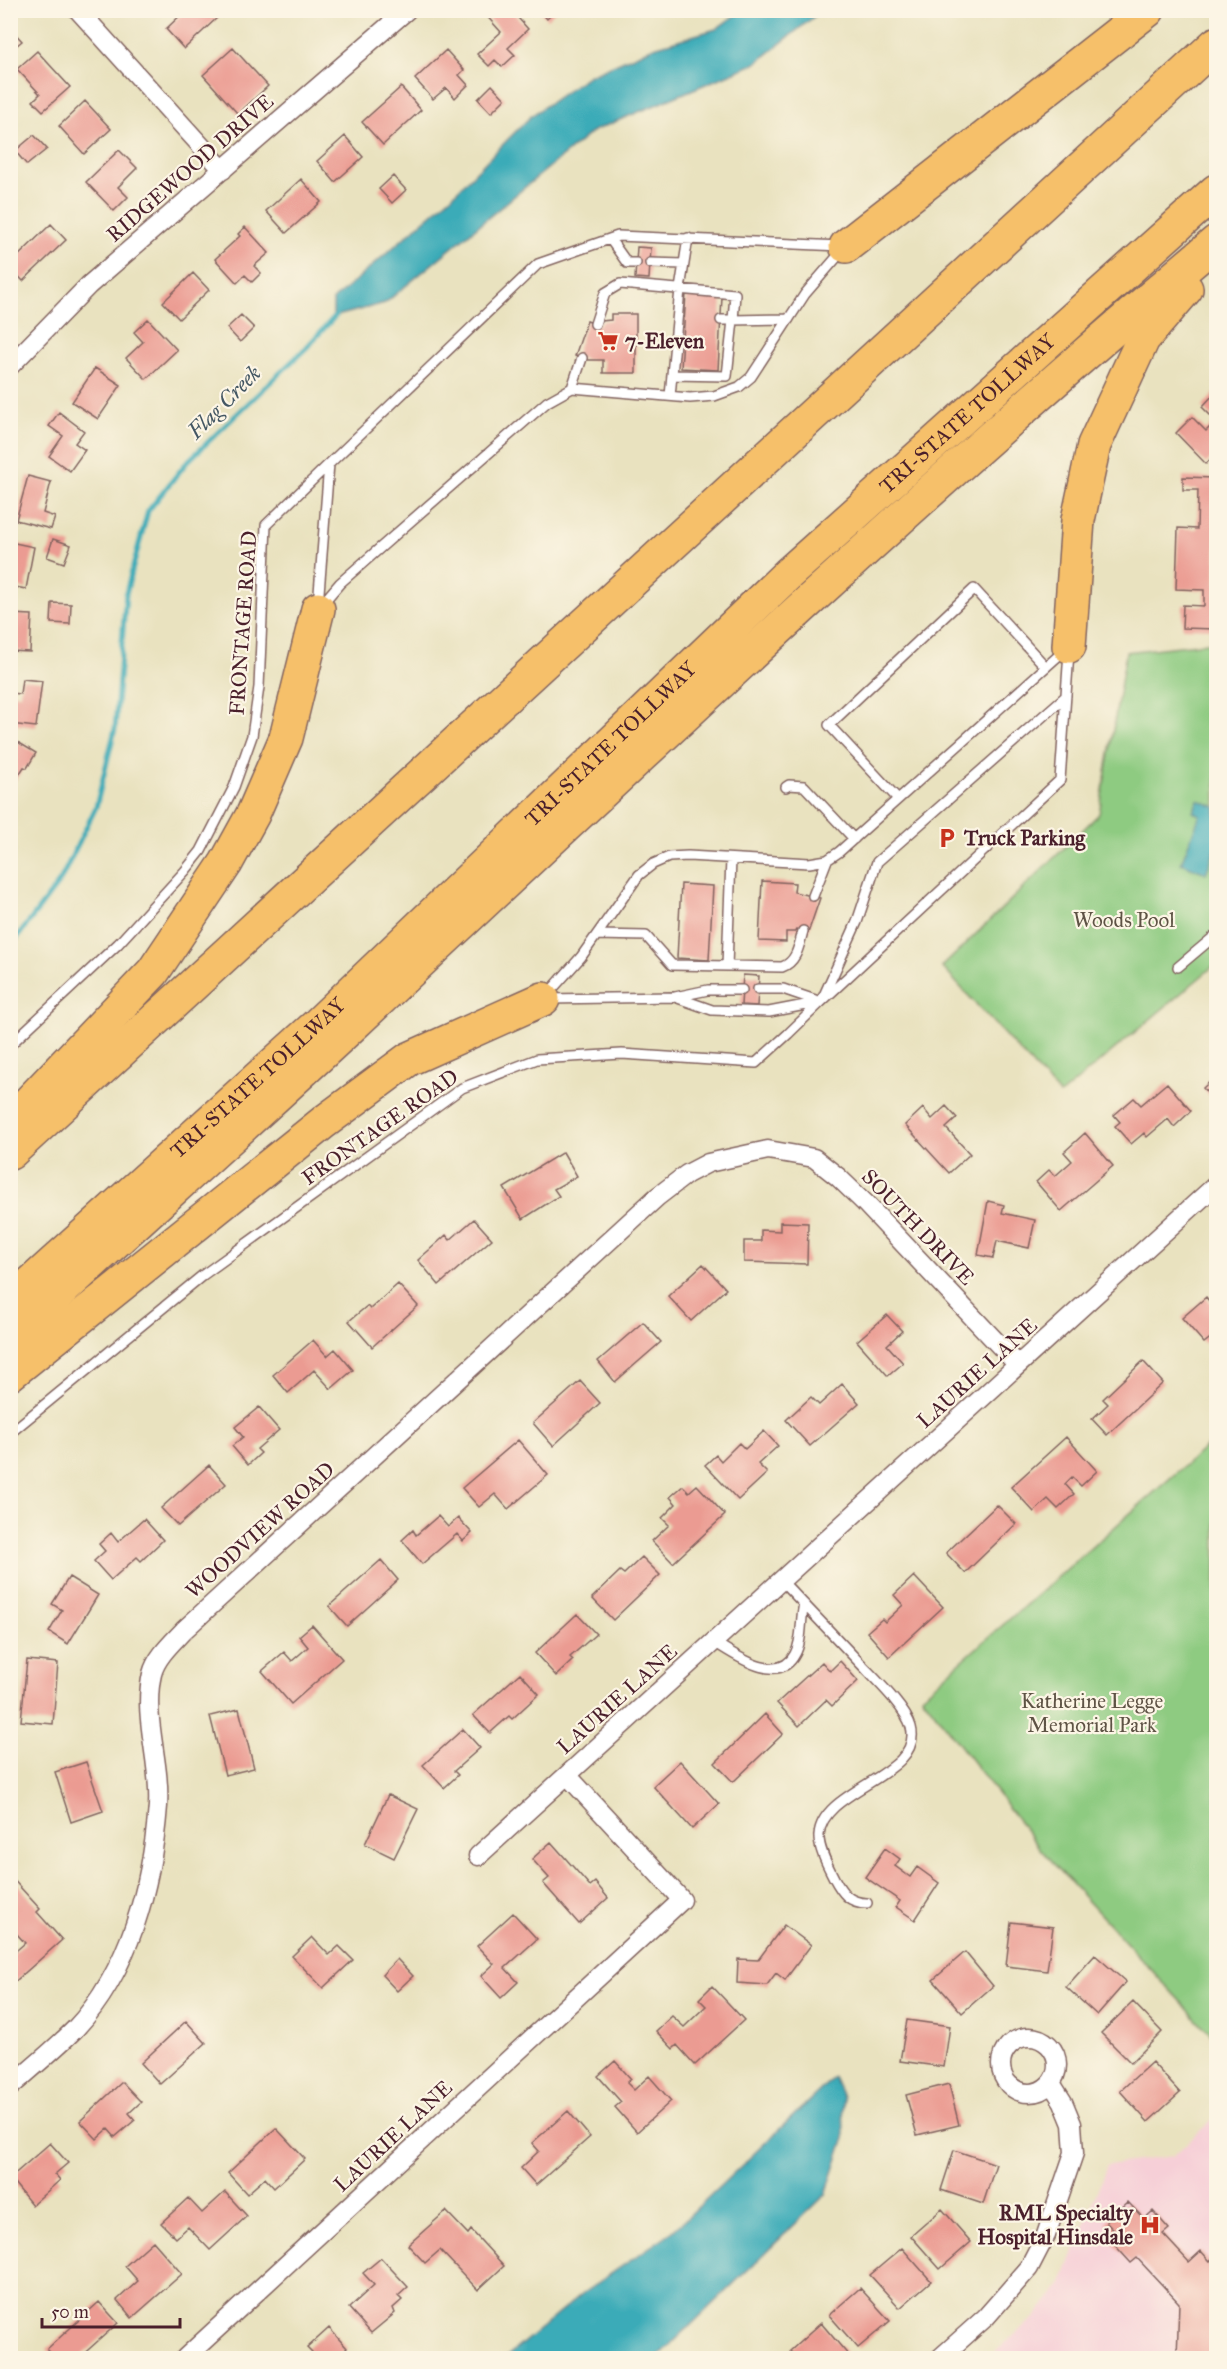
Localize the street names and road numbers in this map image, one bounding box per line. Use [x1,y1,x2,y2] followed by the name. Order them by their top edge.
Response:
[101,88,279,248] street label: RIDGEWOOD DRIVE
[874,328,1061,499] street label: TRI-STATE TOLLWAY
[224,530,262,716] street label: FRONTAGE ROAD
[520,655,702,832] street label: TRI-STATE TOLLWAY
[165,992,351,1164] street label: TRI-STATE TOLLWAY
[297,1063,463,1191] street label: FRONTAGE ROAD
[856,1164,980,1290] street label: SOUTH DRIVE
[912,1312,1042,1434] street label: LAURIE LANE
[180,1456,340,1604] street label: WOODVIEW ROAD
[552,1638,682,1760] street label: LAURIE LANE
[328,2075,458,2197] street label: LAURIE LANE

